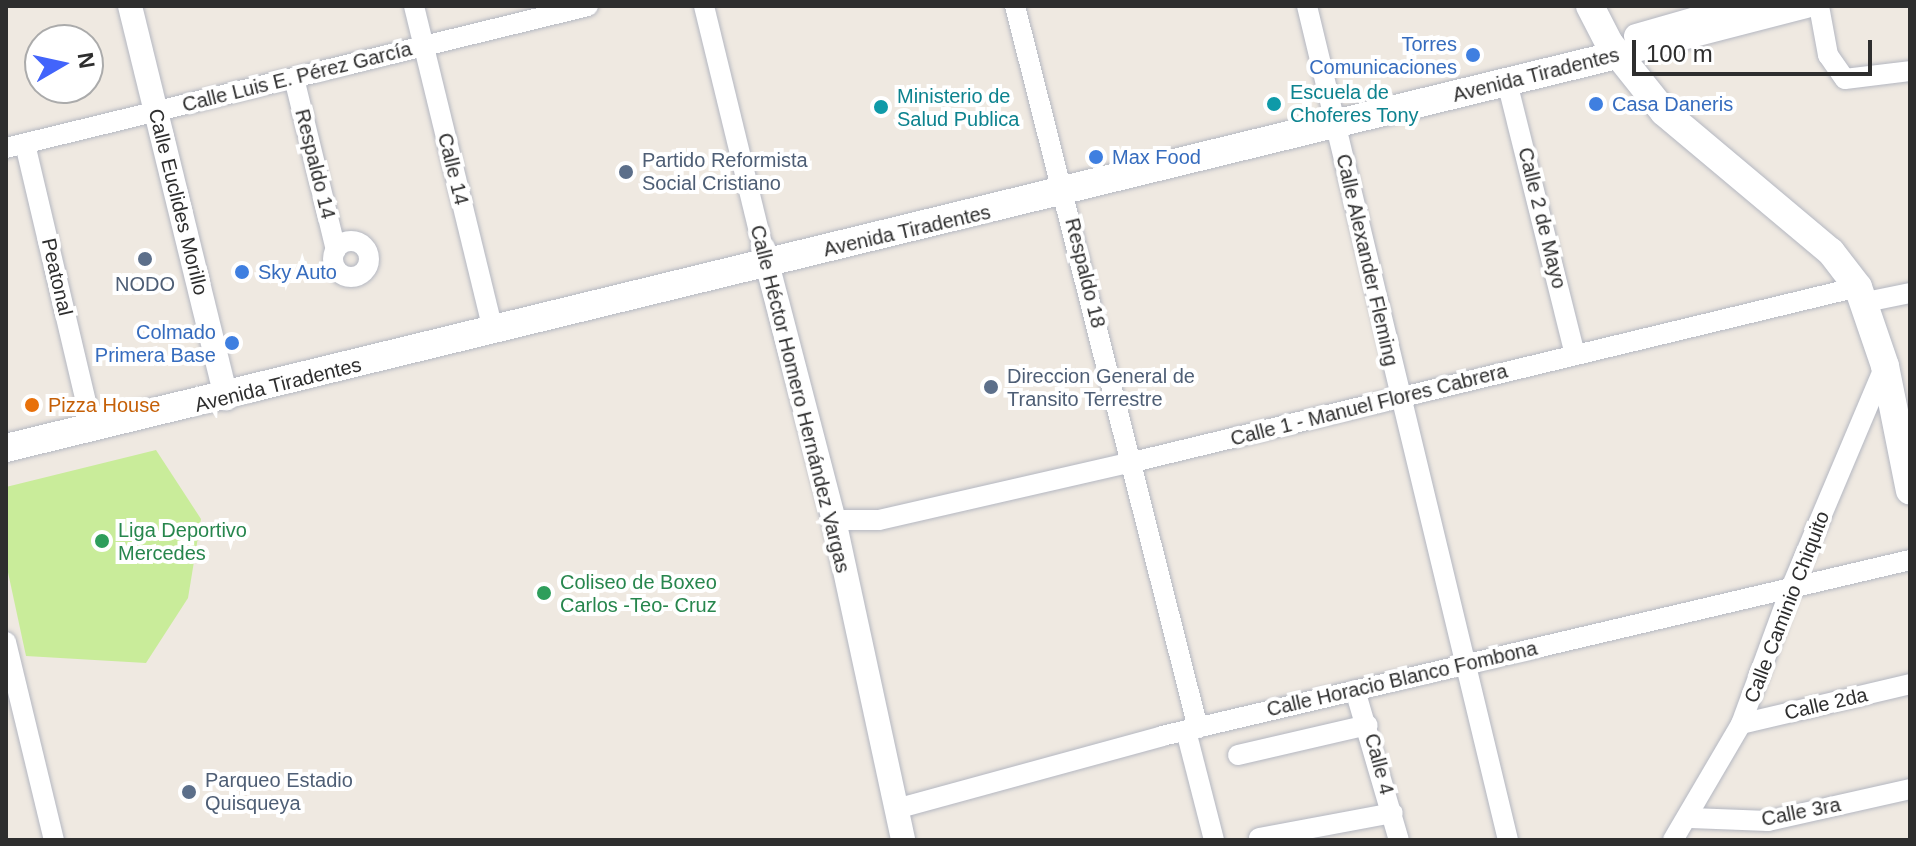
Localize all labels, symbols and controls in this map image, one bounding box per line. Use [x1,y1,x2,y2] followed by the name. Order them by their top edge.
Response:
[24,24,104,104] north arrow
[1636,24,1876,74] scale bar
[1309,32,1457,79] place label: Torres Comunicaciones
[180,37,414,117] street label: Calle Luis E. Pérez García
[1646,40,1713,67] text: 100 m
[1450,43,1622,107] street label: Avenida Tiradentes
[1464,46,1482,64] marker: Torres Comunicaciones
[73,51,100,70] text: N
[1290,80,1419,127] place label: Escuela de Choferes Tony
[897,84,1019,131] place label: Ministerio de Salud Publica
[1612,92,1733,116] place label: Casa Daneris
[1265,95,1283,113] marker: Escuela de Choferes Tony
[1587,95,1605,113] marker: Casa Daneris
[872,98,890,116] marker: Ministerio de Salud Publica
[143,106,213,298] street label: Calle Euclides Morillo
[290,107,340,221] street label: Respaldo 14
[432,130,474,208] street label: Calle 14
[1112,145,1201,169] place label: Max Food
[1513,145,1571,291] street label: Calle 2 de Mayo
[642,148,808,195] place label: Partido Reformista Social Cristiano
[1087,148,1105,166] marker: Max Food
[1331,151,1403,369] street label: Calle Alexander Fleming
[617,163,635,181] marker: Partido Reformista Social Cristiano
[821,200,993,262] street label: Avenida Tiradentes
[1060,216,1110,330] street label: Respaldo 18
[745,223,855,575] street label: Calle Héctor Homero Hernández Vargas
[36,236,78,318] street label: Peatonal
[136,250,154,268] marker: NODO
[258,260,338,284] place label: Sky Auto
[233,263,251,281] marker: Sky Auto
[115,272,175,296] place label: NODO
[95,320,216,367] place label: Colmado Primera Base
[223,334,241,352] marker: Colmado Primera Base
[192,353,364,417] street label: Avenida Tiradentes
[1228,359,1510,451] street label: Calle 1 - Manuel Flores Cabrera
[1007,364,1195,411] place label: Direccion General de Transito Terrestre
[982,378,1000,396] marker: Direccion General de Transito Terrestre
[48,393,160,417] place label: Pizza House
[23,396,41,414] marker: Pizza House
[1739,508,1835,706] street label: Calle Caminio Chiquito
[118,518,247,565] place label: Liga Deportivo Mercedes
[93,532,111,550] marker: Liga Deportivo Mercedes
[560,570,717,617] place label: Coliseo de Boxeo Carlos -Teo- Cruz
[535,584,553,602] marker: Coliseo de Boxeo Carlos -Teo- Cruz
[1264,636,1540,722] street label: Calle Horacio Blanco Fombona
[1782,683,1870,725] street label: Calle 2da
[1359,731,1399,797] street label: Calle 4
[205,768,353,815] place label: Parqueo Estadio Quisqueya
[180,783,198,801] marker: Parqueo Estadio Quisqueya
[1759,793,1843,831] street label: Calle 3ra

